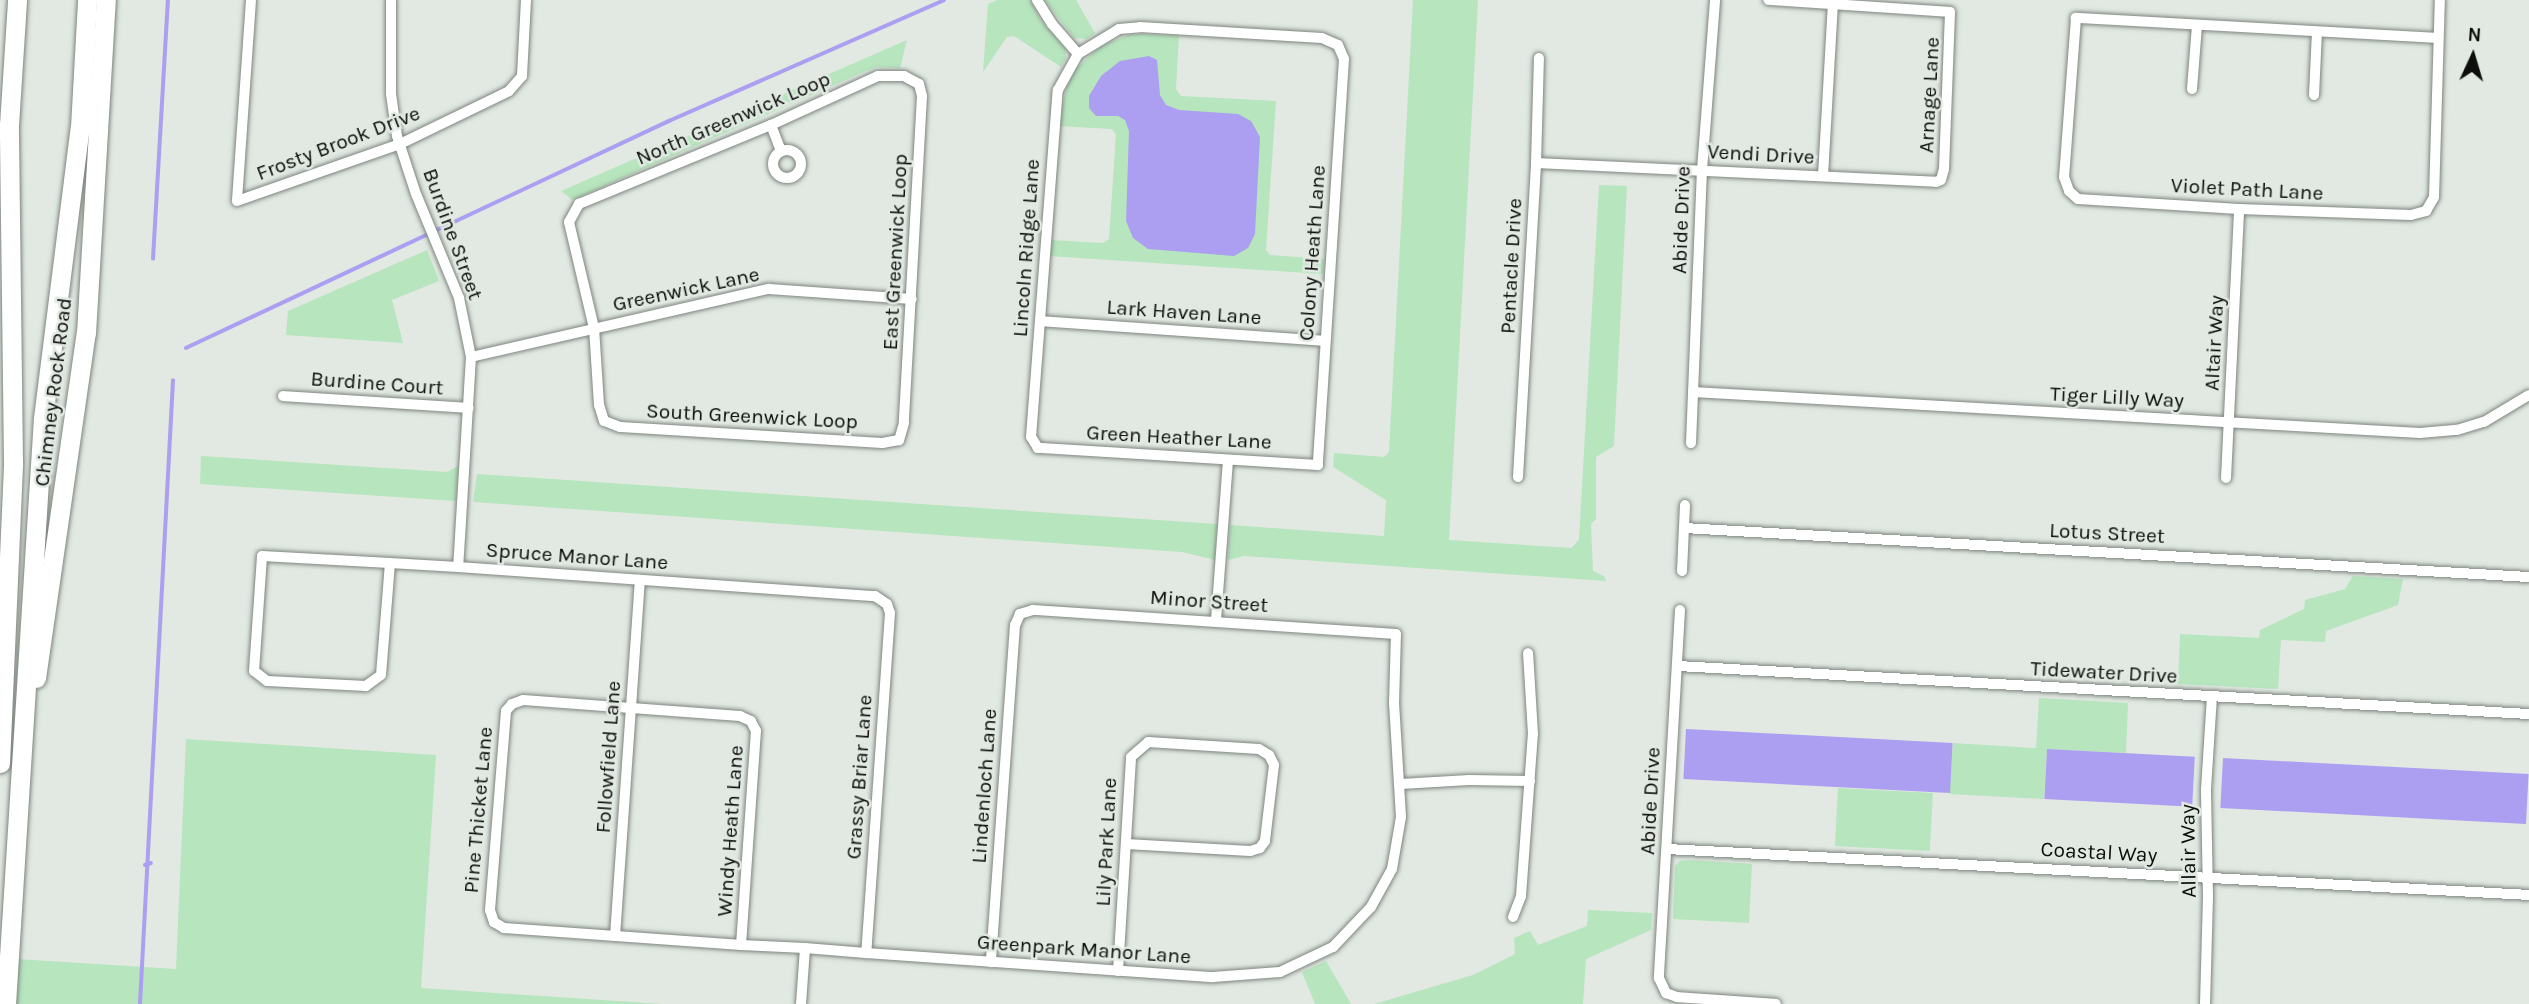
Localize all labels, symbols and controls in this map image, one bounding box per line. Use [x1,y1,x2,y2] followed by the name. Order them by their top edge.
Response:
[2438,21,2508,91] north arrow
[2467,24,2482,46] text: N
[1913,36,1945,154] street label: Arnage Lane
[632,66,834,170] street label: North Greenwick Loop
[253,100,423,186] street label: Frosty Brook Drive
[1707,139,1815,169] street label: Vendi Drive
[877,153,913,351] street label: East Greenwick Loop
[1007,158,1045,338] street label: Lincoln Ridge Lane
[1293,164,1331,342] street label: Colony Heath Lane
[418,165,488,303] street label: Burdine Street
[1667,166,1695,274] street label: Abide Drive
[2170,172,2324,206] street label: Violet Path Lane
[1495,197,1527,335] street label: Pentacle Drive
[610,261,762,317] street label: Greenwick Lane
[1106,294,1262,330] street label: Lark Haven Lane
[2199,295,2229,391] street label: Altair Way
[29,296,77,488] street label: Chimney Rock Road
[310,366,444,400] street label: Burdine Court
[2049,381,2185,413] street label: Tiger Lilly Way
[645,398,859,434] street label: South Greenwick Loop
[1086,420,1272,454] street label: Green Heather Lane
[2049,517,2165,549] street label: Lotus Street
[485,537,669,575] street label: Spruce Manor Lane
[1149,584,1269,618] street label: Minor Street
[2030,656,2178,688] street label: Tidewater Drive
[590,680,626,834] street label: Followfield Lane
[841,694,877,860] street label: Grassy Briar Lane
[966,708,1002,864] street label: Lindenloch Lane
[458,726,498,894] street label: Pine Thicket Lane
[711,744,749,918] street label: Windy Heath Lane
[1635,746,1665,856] street label: Abide Drive
[1090,777,1122,907] street label: Lily Park Lane
[2175,804,2201,898] street label: Allair Way
[2040,836,2158,868] street label: Coastal Way
[976,929,1192,969] street label: Greenpark Manor Lane

